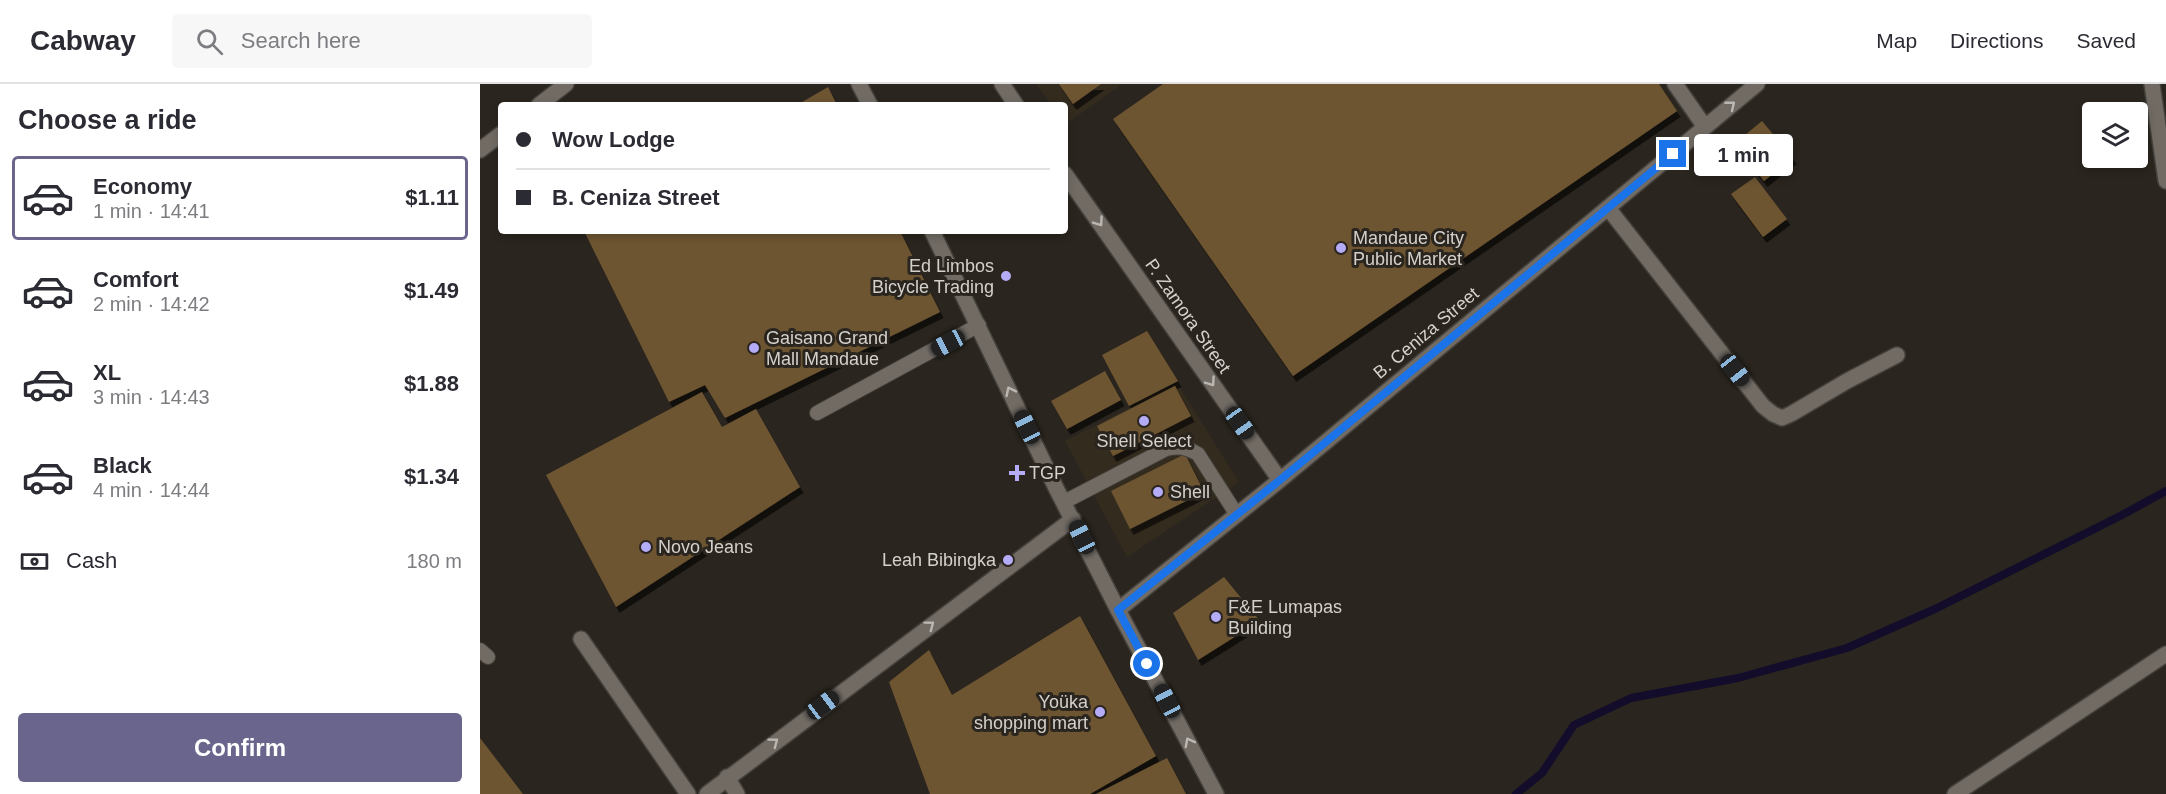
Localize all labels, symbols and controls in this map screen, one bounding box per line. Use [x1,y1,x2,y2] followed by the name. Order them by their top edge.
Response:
[172,14,592,68] search box
[30,25,136,56] text: Cabway
[193,25,226,58] icon: search
[241,28,361,53] text: Search here
[1876,29,1917,52] text: Map
[1950,29,2043,52] text: Directions
[2076,29,2136,52] text: Saved
[1724,102,1735,113] one-way arrow
[2082,102,2148,168] map controls
[2082,102,2148,168] button: layers
[18,105,197,135] text: Choose a ride
[552,127,675,152] text: Wow Lodge
[1694,133,1793,175] callout: 1 min
[1659,140,1686,167] route end
[1717,144,1770,166] text: 1 min
[21,171,75,225] icon: car
[93,174,192,199] text: Economy
[405,185,459,210] text: $1.11
[552,185,720,210] text: B. Ceniza Street
[93,200,210,222] text: 1 min · 14:41
[1092,215,1103,226] one-way arrow
[1353,228,1464,269] place label: Mandaue City Public Market
[1334,241,1348,255] marker: Mandaue City Public Market
[1141,255,1235,377] street label: P. Zamora Street
[872,256,994,297] place label: Ed Limbos Bicycle Trading
[21,264,75,318] icon: car
[93,267,179,292] text: Comfort
[999,269,1013,283] marker: Ed Limbos Bicycle Trading
[404,278,459,303] text: $1.49
[1369,283,1483,383] street label: B. Ceniza Street
[93,293,210,315] text: 2 min · 14:42
[928,327,968,359] car
[766,328,888,369] place label: Gaisano Grand Mall Mandaue
[747,341,761,355] marker: Gaisano Grand Mall Mandaue
[1717,350,1753,390] car
[21,357,75,411] icon: car
[93,360,121,385] text: XL
[404,371,459,396] text: $1.88
[1204,375,1215,386] one-way arrow
[93,386,210,408] text: 3 min · 14:43
[1006,386,1018,397] one-way arrow
[1222,403,1258,443] car
[1011,407,1043,447] car
[1137,414,1151,428] marker: Shell Select
[1096,431,1192,451] place label: Shell Select
[21,450,75,504] icon: car
[93,453,152,478] text: Black
[1029,463,1066,483] place label: TGP
[404,464,459,489] text: $1.34
[1010,466,1024,480] marker: TGP
[93,479,210,501] text: 4 min · 14:44
[1170,482,1210,502] place label: Shell
[1151,485,1165,499] marker: Shell
[1066,517,1098,557] car
[658,537,753,557] place label: Novo Jeans
[639,540,653,554] marker: Novo Jeans
[18,545,51,578] icon: cash
[66,548,117,573] text: Cash
[406,550,462,572] text: 180 m
[882,550,997,570] place label: Leah Bibingka
[1001,553,1015,567] marker: Leah Bibingka
[1228,597,1342,638] place label: F&E Lumapas Building
[1209,610,1223,624] marker: F&E Lumapas Building
[924,622,935,633] one-way arrow
[1133,650,1160,677] route start
[1151,681,1183,721] car
[803,687,843,723] car
[974,692,1089,733] place label: Yoüka shopping mart
[1093,705,1107,719] marker: Yoüka shopping mart
[18,713,462,782] button: Confirm
[768,738,779,749] one-way arrow
[1185,738,1196,749] one-way arrow

